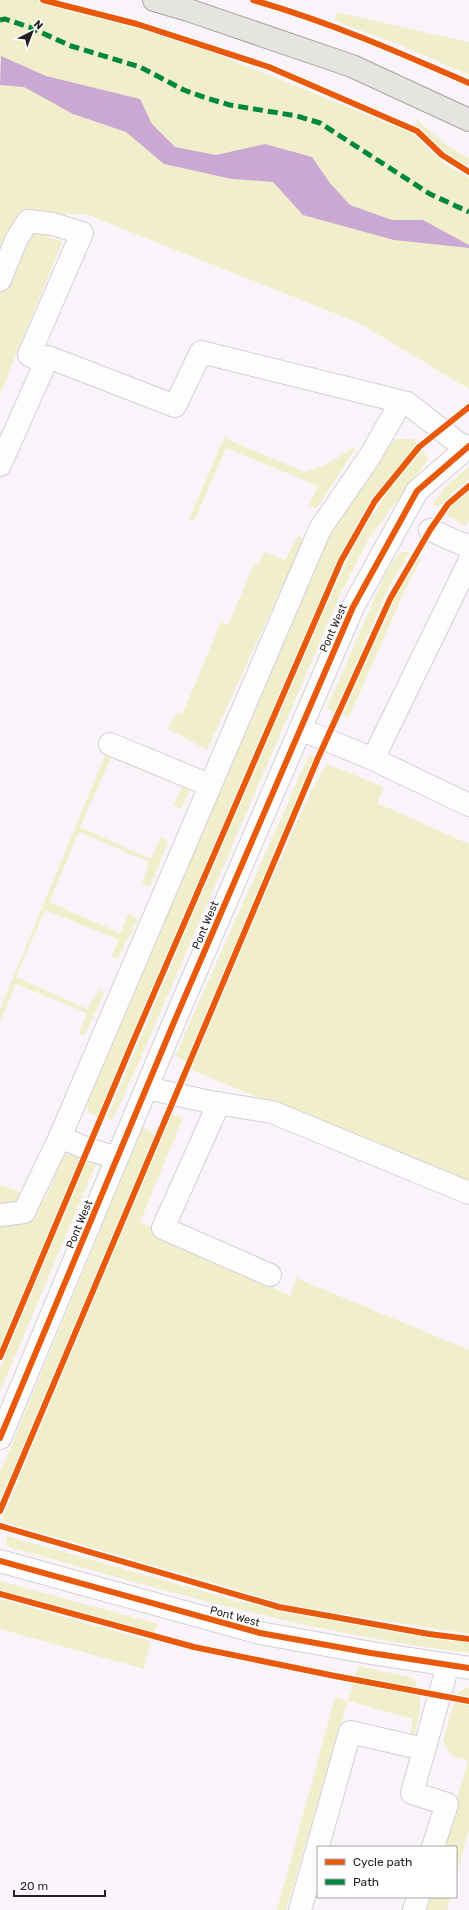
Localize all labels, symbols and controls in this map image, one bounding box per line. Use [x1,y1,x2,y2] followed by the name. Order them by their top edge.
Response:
[12,12,52,52] north arrow
[31,17,46,32] text: N
[317,601,350,654] street label: Pont West
[189,898,222,951] street label: Pont West
[63,1197,96,1250] street label: Pont West
[208,1604,262,1630] street label: Pont West
[317,1846,457,1898] legend
[353,1855,412,1869] text: Cycle path
[14,1872,105,1898] scale bar
[353,1875,379,1889] text: Path
[20,1879,48,1893] text: 20 m

